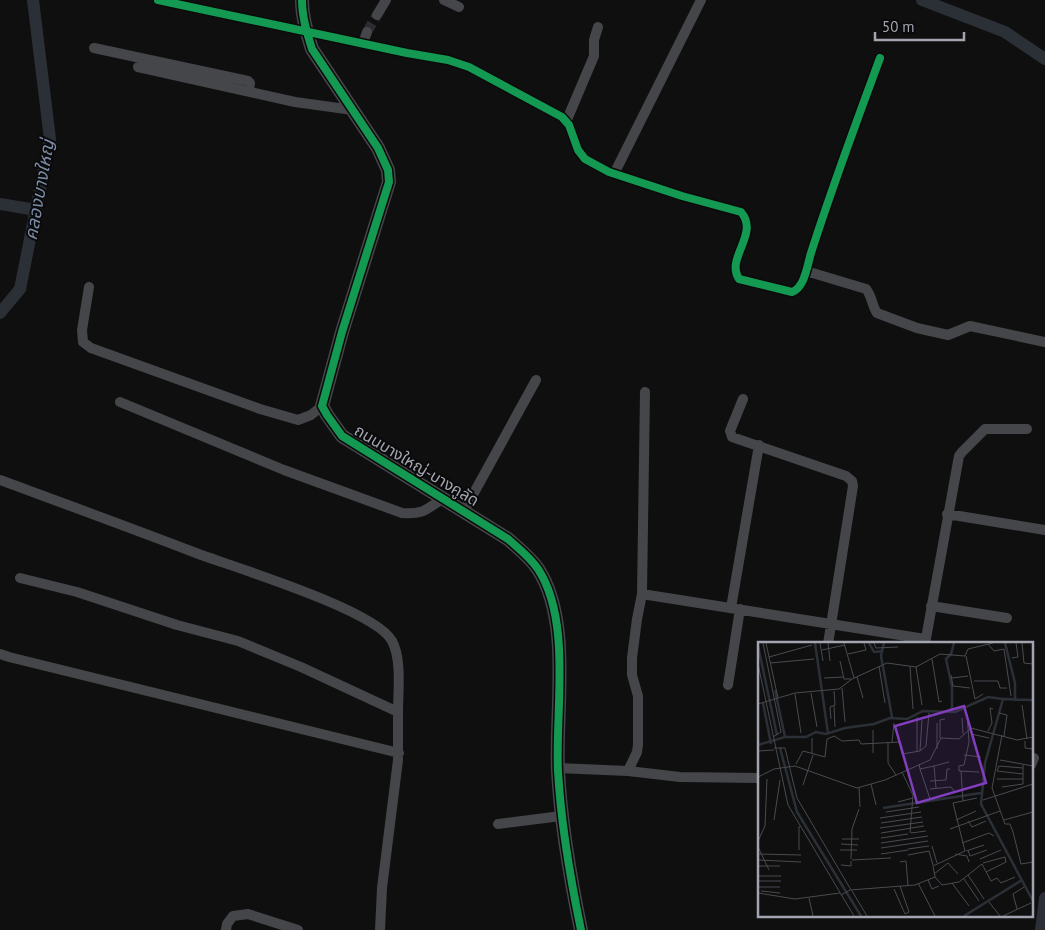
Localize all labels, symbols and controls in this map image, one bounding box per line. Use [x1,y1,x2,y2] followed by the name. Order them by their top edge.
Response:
[875,10,964,42] scale bar
[882,17,915,36] text: 50 m
[19,135,60,242] water label: คลองบางใหญ่
[351,420,483,510] street label: ถนนบางใหญ่-บางคูลัด
[758,642,1032,918] inset map

